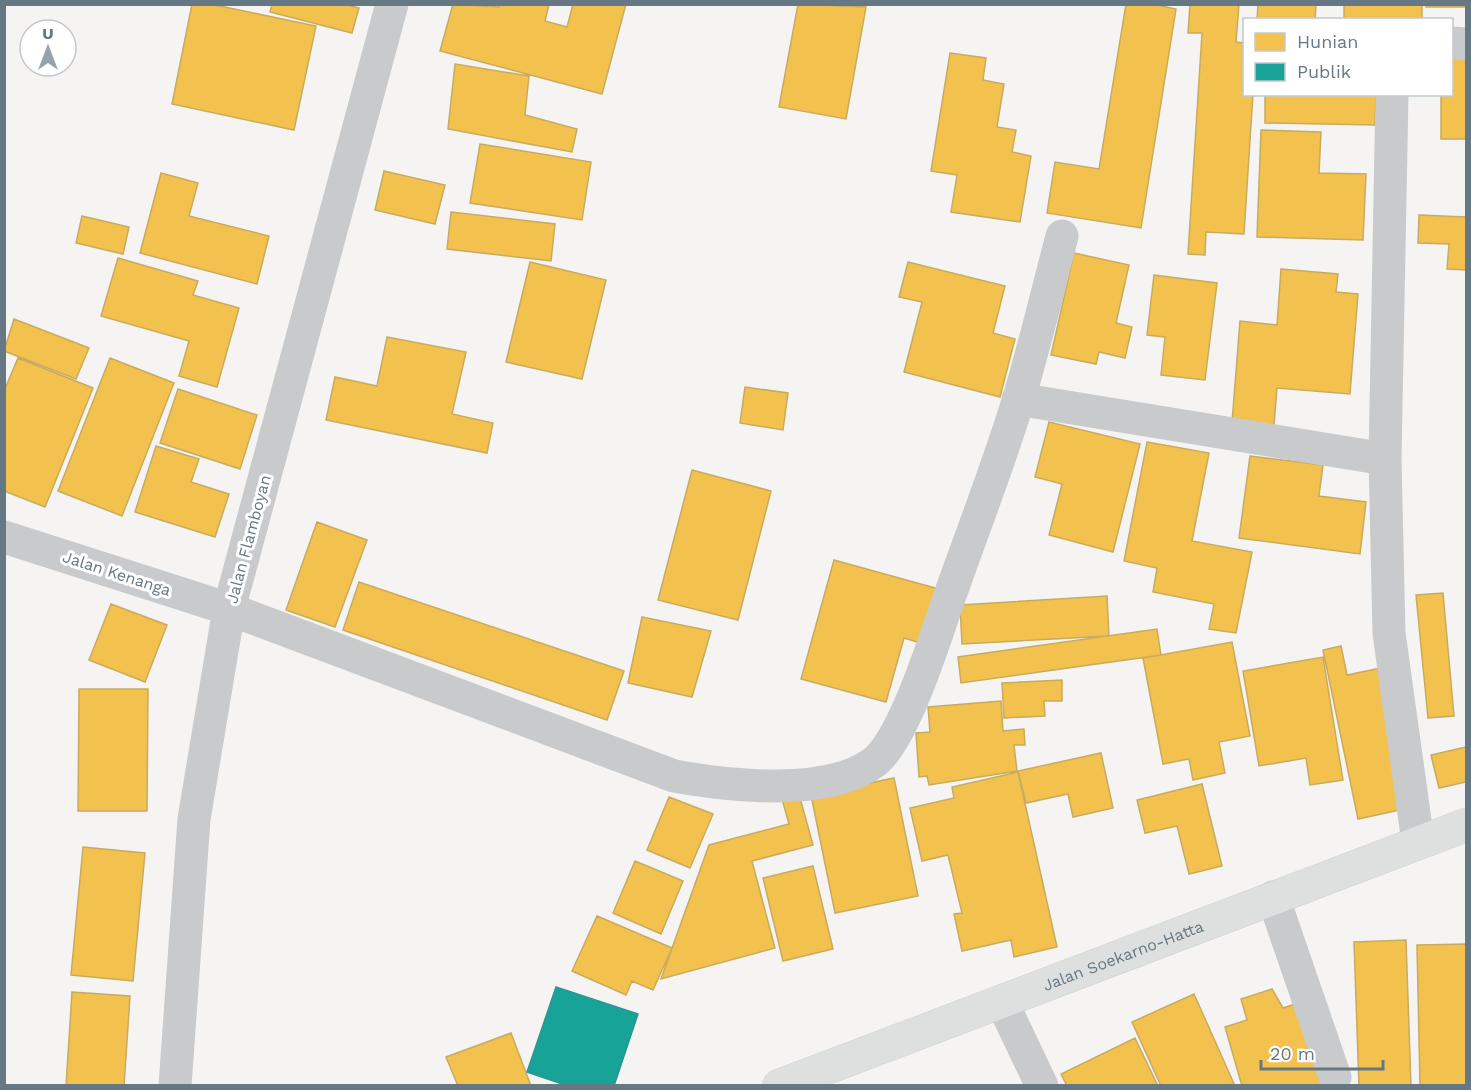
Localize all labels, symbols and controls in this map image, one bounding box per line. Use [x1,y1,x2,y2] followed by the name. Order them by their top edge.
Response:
[18,18,78,78] north arrow
[1243,18,1453,96] legend
[42,24,54,43] text: U
[1297,31,1358,52] text: Hunian
[1297,61,1351,82] text: Publik
[222,473,275,606] street label: Jalan Flamboyan
[60,547,173,600] street label: Jalan Kenanga
[1040,917,1206,995] street label: Jalan Soekarno-Hatta
[1261,1033,1382,1071] scale bar
[1270,1043,1315,1064] text: 20 m

